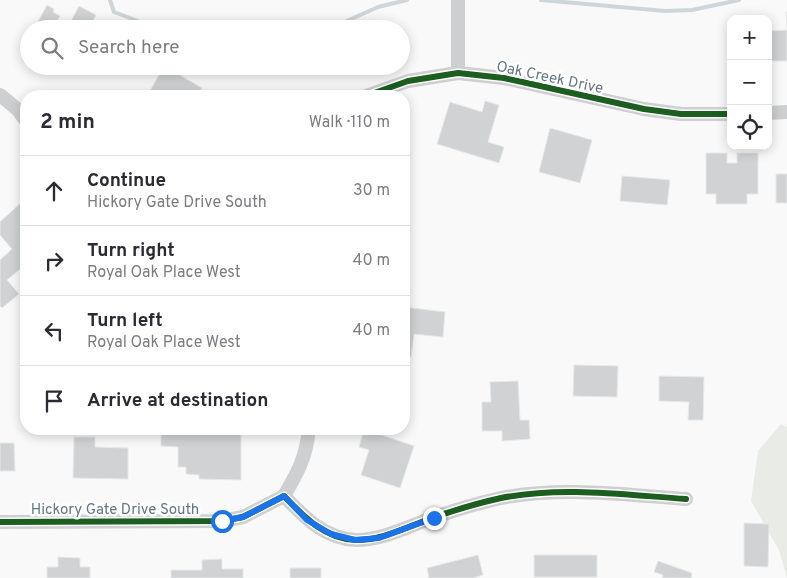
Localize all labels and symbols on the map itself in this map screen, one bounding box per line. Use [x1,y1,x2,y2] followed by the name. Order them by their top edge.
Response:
[495,58,605,99] street label: Oak Creek Drive
[31,501,199,520] street label: Hickory Gate Drive South
[423,507,446,530] route end
[211,510,234,533] route start

